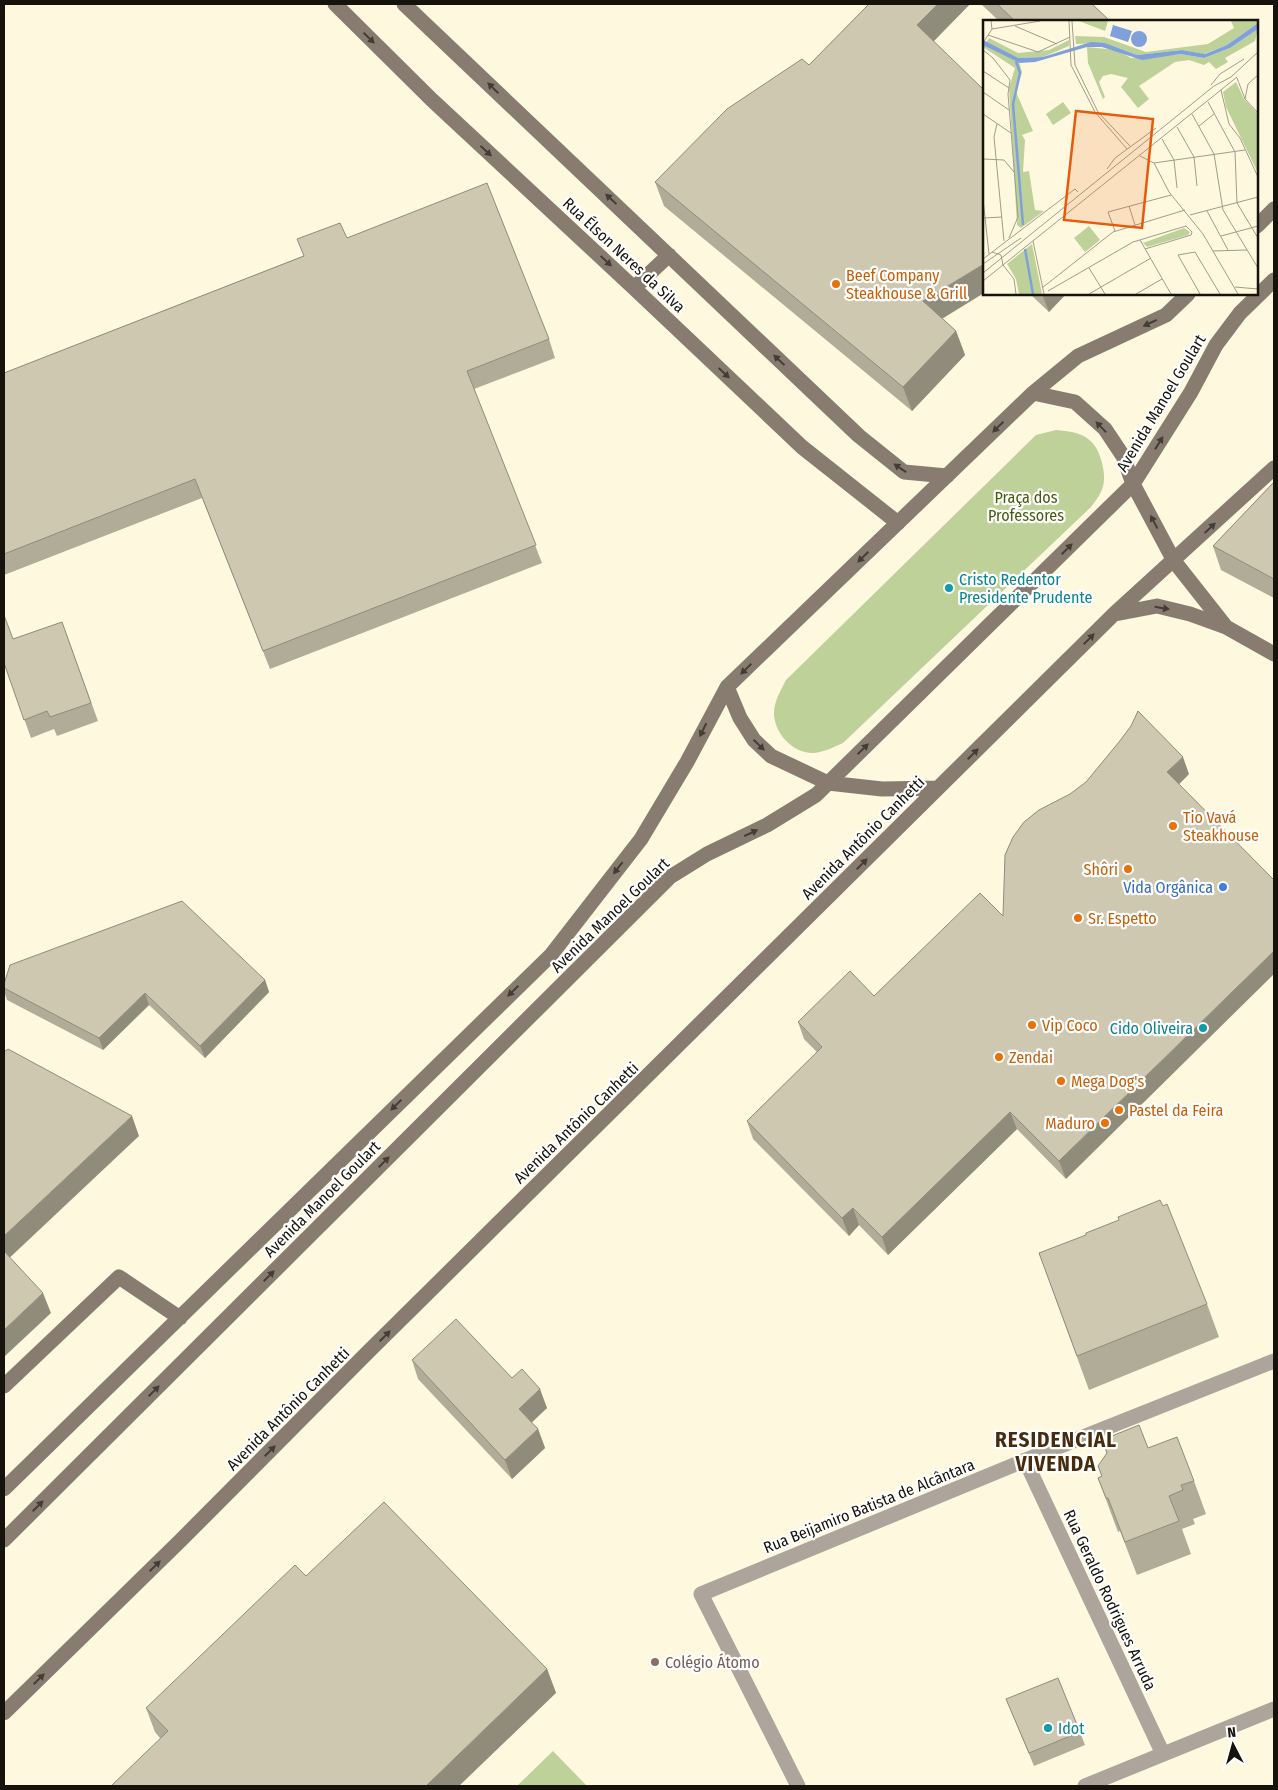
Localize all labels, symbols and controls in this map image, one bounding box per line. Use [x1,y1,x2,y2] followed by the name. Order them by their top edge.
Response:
[983,20,1258,295] inset map
[363,32,375,44] one-way arrow
[487,82,499,94] one-way arrow
[480,145,492,157] one-way arrow
[605,193,617,205] one-way arrow
[559,194,689,317] street label: Rua Élson Neres da Silva
[599,255,611,267] one-way arrow
[846,266,967,303] place label: Beef Company Steakhouse & Grill
[830,278,842,290] marker: Beef Company Steakhouse & Grill
[1143,319,1157,327] one-way arrow
[1112,330,1210,475] street label: Avenida Manoel Goulart
[773,354,785,366] one-way arrow
[717,367,729,379] one-way arrow
[992,421,1004,433] one-way arrow
[1095,421,1107,433] one-way arrow
[1154,436,1164,449] one-way arrow
[893,463,907,472] one-way arrow
[988,488,1064,525] park label: Praça dos Professores
[1149,516,1158,529] one-way arrow
[1203,522,1215,534] one-way arrow
[1060,543,1072,555] one-way arrow
[857,551,869,563] one-way arrow
[959,570,1092,607] place label: Cristo Redentor Presidente Prudente
[943,582,955,594] marker: Cristo Redentor Presidente Prudente
[1154,604,1170,612] one-way arrow
[1082,633,1094,645] one-way arrow
[740,663,752,675] one-way arrow
[699,723,707,737] one-way arrow
[752,739,764,751] one-way arrow
[857,743,869,755] one-way arrow
[967,748,979,760] one-way arrow
[798,773,928,903] street label: Avenida Antônio Canhetti
[1183,808,1259,845] place label: Tio Vavá Steakhouse
[1167,820,1179,832] marker: Tio Vavá Steakhouse
[744,829,758,837] one-way arrow
[547,853,674,976] street label: Avenida Manoel Goulart
[856,858,868,870] one-way arrow
[1084,860,1118,879] place label: Shôri
[613,861,624,874] one-way arrow
[1122,863,1134,875] marker: Shôri
[1123,878,1213,897] place label: Vida Orgânica
[1217,881,1229,893] marker: Vida Orgânica
[1088,909,1157,928] place label: Sr. Espetto
[1072,912,1084,924] marker: Sr. Espetto
[507,985,519,997] one-way arrow
[1042,1016,1098,1035] place label: Vip Coco
[1026,1019,1038,1031] marker: Vip Coco
[1110,1019,1193,1038] place label: Cido Oliveira
[1197,1022,1209,1034] marker: Cido Oliveira
[1009,1048,1053,1067] place label: Zendai
[993,1051,1005,1063] marker: Zendai
[510,1059,642,1187] street label: Avenida Antônio Canhetti
[1071,1072,1144,1091] place label: Mega Dog's
[1055,1075,1067,1087] marker: Mega Dog's
[391,1098,403,1110] one-way arrow
[1129,1101,1224,1120] place label: Pastel da Feira
[1113,1104,1125,1116] marker: Pastel da Feira
[1045,1114,1095,1133] place label: Maduro
[1099,1117,1111,1129] marker: Maduro
[260,1136,385,1261] street label: Avenida Manoel Goulart
[378,1156,390,1168] one-way arrow
[263,1271,275,1283] one-way arrow
[379,1330,391,1342] one-way arrow
[223,1344,353,1474] street label: Avenida Antônio Canhetti
[147,1385,159,1397] one-way arrow
[995,1427,1117,1477] district label: RESIDENCIAL VIVENDA
[264,1445,276,1457] one-way arrow
[761,1455,977,1557] street label: Rua Beijamiro Batista de Alcântara
[32,1500,44,1512] one-way arrow
[1060,1507,1160,1693] street label: Rua Geraldo Rodrigues Arruda
[149,1560,161,1572] one-way arrow
[665,1653,760,1672] place label: Colégio Átomo
[649,1656,661,1668] marker: Colégio Átomo
[32,1673,44,1685] one-way arrow
[1058,1719,1085,1738] place label: Idot
[1208,1720,1258,1770] north arrow
[1042,1722,1054,1734] marker: Idot
[1227,1724,1237,1741] text: N

